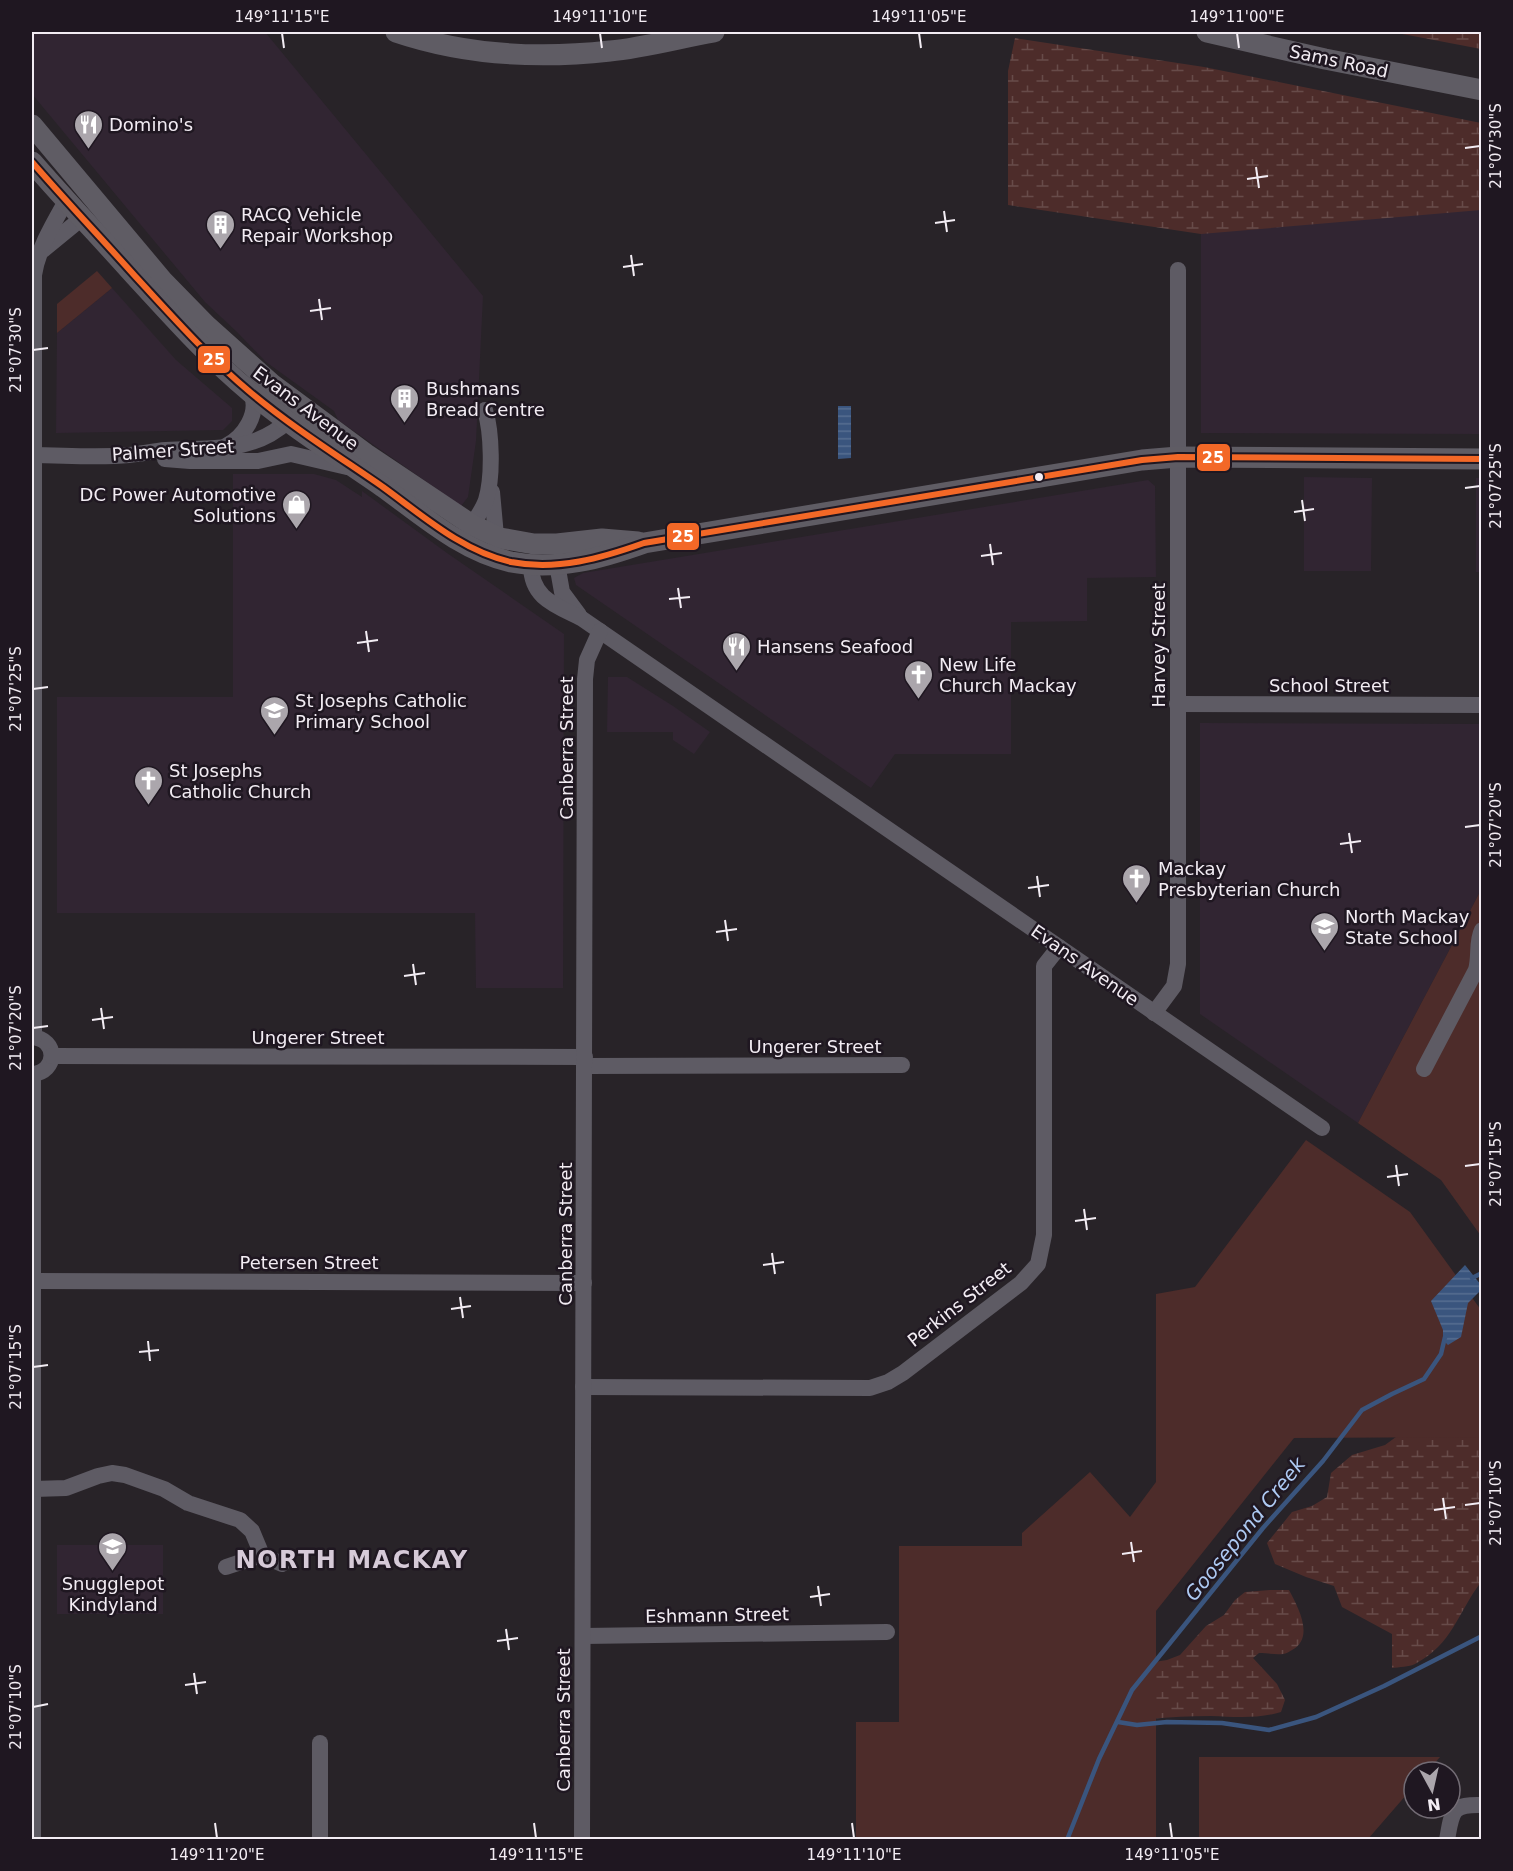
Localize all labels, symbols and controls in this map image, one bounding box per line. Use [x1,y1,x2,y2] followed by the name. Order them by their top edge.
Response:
[235,8,329,26] text: 149°11'15"E
[553,8,647,26] text: 149°11'10"E
[872,8,966,26] text: 149°11'05"E
[1190,8,1284,26] text: 149°11'00"E
[1288,40,1390,82] street label: Sams Road
[1487,103,1505,189] text: 21°07'30"S
[72,108,104,150] restaurant icon: Domino's
[109,114,193,135] place label: Domino's
[241,204,393,246] place label: RACQ Vehicle Repair Workshop
[204,208,236,250] building icon: RACQ Vehicle Repair Workshop
[7,307,25,393] text: 21°07'30"S
[197,345,231,374] line badge: 25
[203,350,225,369] text: 25
[249,362,363,454] street label: Evans Avenue
[426,378,545,420] place label: Bushmans Bread Centre
[389,382,421,424] building icon: Bushmans Bread Centre
[111,435,235,465] street label: Palmer Street
[1196,443,1231,472] line badge: 25
[1487,443,1505,529] text: 21°07'25"S
[1202,448,1224,467] text: 25
[1033,471,1045,483] unlabelled marker
[80,484,276,526] place label: DC Power Automotive Solutions
[281,488,313,530] shop icon: DC Power Automotive Solutions
[666,522,700,551] line badge: 25
[672,527,694,546] text: 25
[1148,583,1169,707] street label: Harvey Street
[720,630,752,672] restaurant icon: Hansens Seafood
[757,636,913,657] place label: Hansens Seafood
[7,646,25,732] text: 21°07'25"S
[939,654,1077,696] place label: New Life Church Mackay
[902,658,934,700] church icon: New Life Church Mackay
[1269,675,1389,696] street label: School Street
[556,676,577,820] street label: Canberra Street
[295,690,467,732] place label: St Josephs Catholic Primary School
[258,694,290,736] school or university icon: St Josephs Catholic Primary School
[169,760,311,802] place label: St Josephs Catholic Church
[132,764,164,806] church icon: St Josephs Catholic Church
[1487,782,1505,868] text: 21°07'20"S
[1158,858,1340,900] place label: Mackay Presbyterian Church
[1121,862,1153,904] church icon: Mackay Presbyterian Church
[1345,906,1470,948] place label: North Mackay State School
[1308,910,1340,952] school or university icon: North Mackay State School
[1027,920,1143,1010] street label: Evans Avenue
[7,985,25,1071] text: 21°07'20"S
[252,1027,384,1048] street label: Ungerer Street
[749,1036,881,1057] street label: Ungerer Street
[1487,1121,1505,1207] text: 21°07'15"S
[555,1162,576,1306] street label: Canberra Street
[239,1252,379,1273] street label: Petersen Street
[903,1257,1015,1351] street label: Perkins Street
[7,1324,25,1410] text: 21°07'15"S
[1180,1451,1311,1606] water label: Goosepond Creek
[1487,1460,1505,1546] text: 21°07'10"S
[97,1530,129,1572] school or university icon: Snugglepot Kindyland
[235,1546,469,1574] district label: NORTH MACKAY
[62,1573,164,1615] place label: Snugglepot Kindyland
[645,1603,789,1627] street label: Eshmann Street
[553,1648,574,1792] street label: Canberra Street
[7,1664,25,1750] text: 21°07'10"S
[1402,1760,1462,1820] north arrow
[1426,1794,1442,1815] text: N
[170,1846,264,1864] text: 149°11'20"E
[489,1846,583,1864] text: 149°11'15"E
[807,1846,901,1864] text: 149°11'10"E
[1125,1846,1219,1864] text: 149°11'05"E

